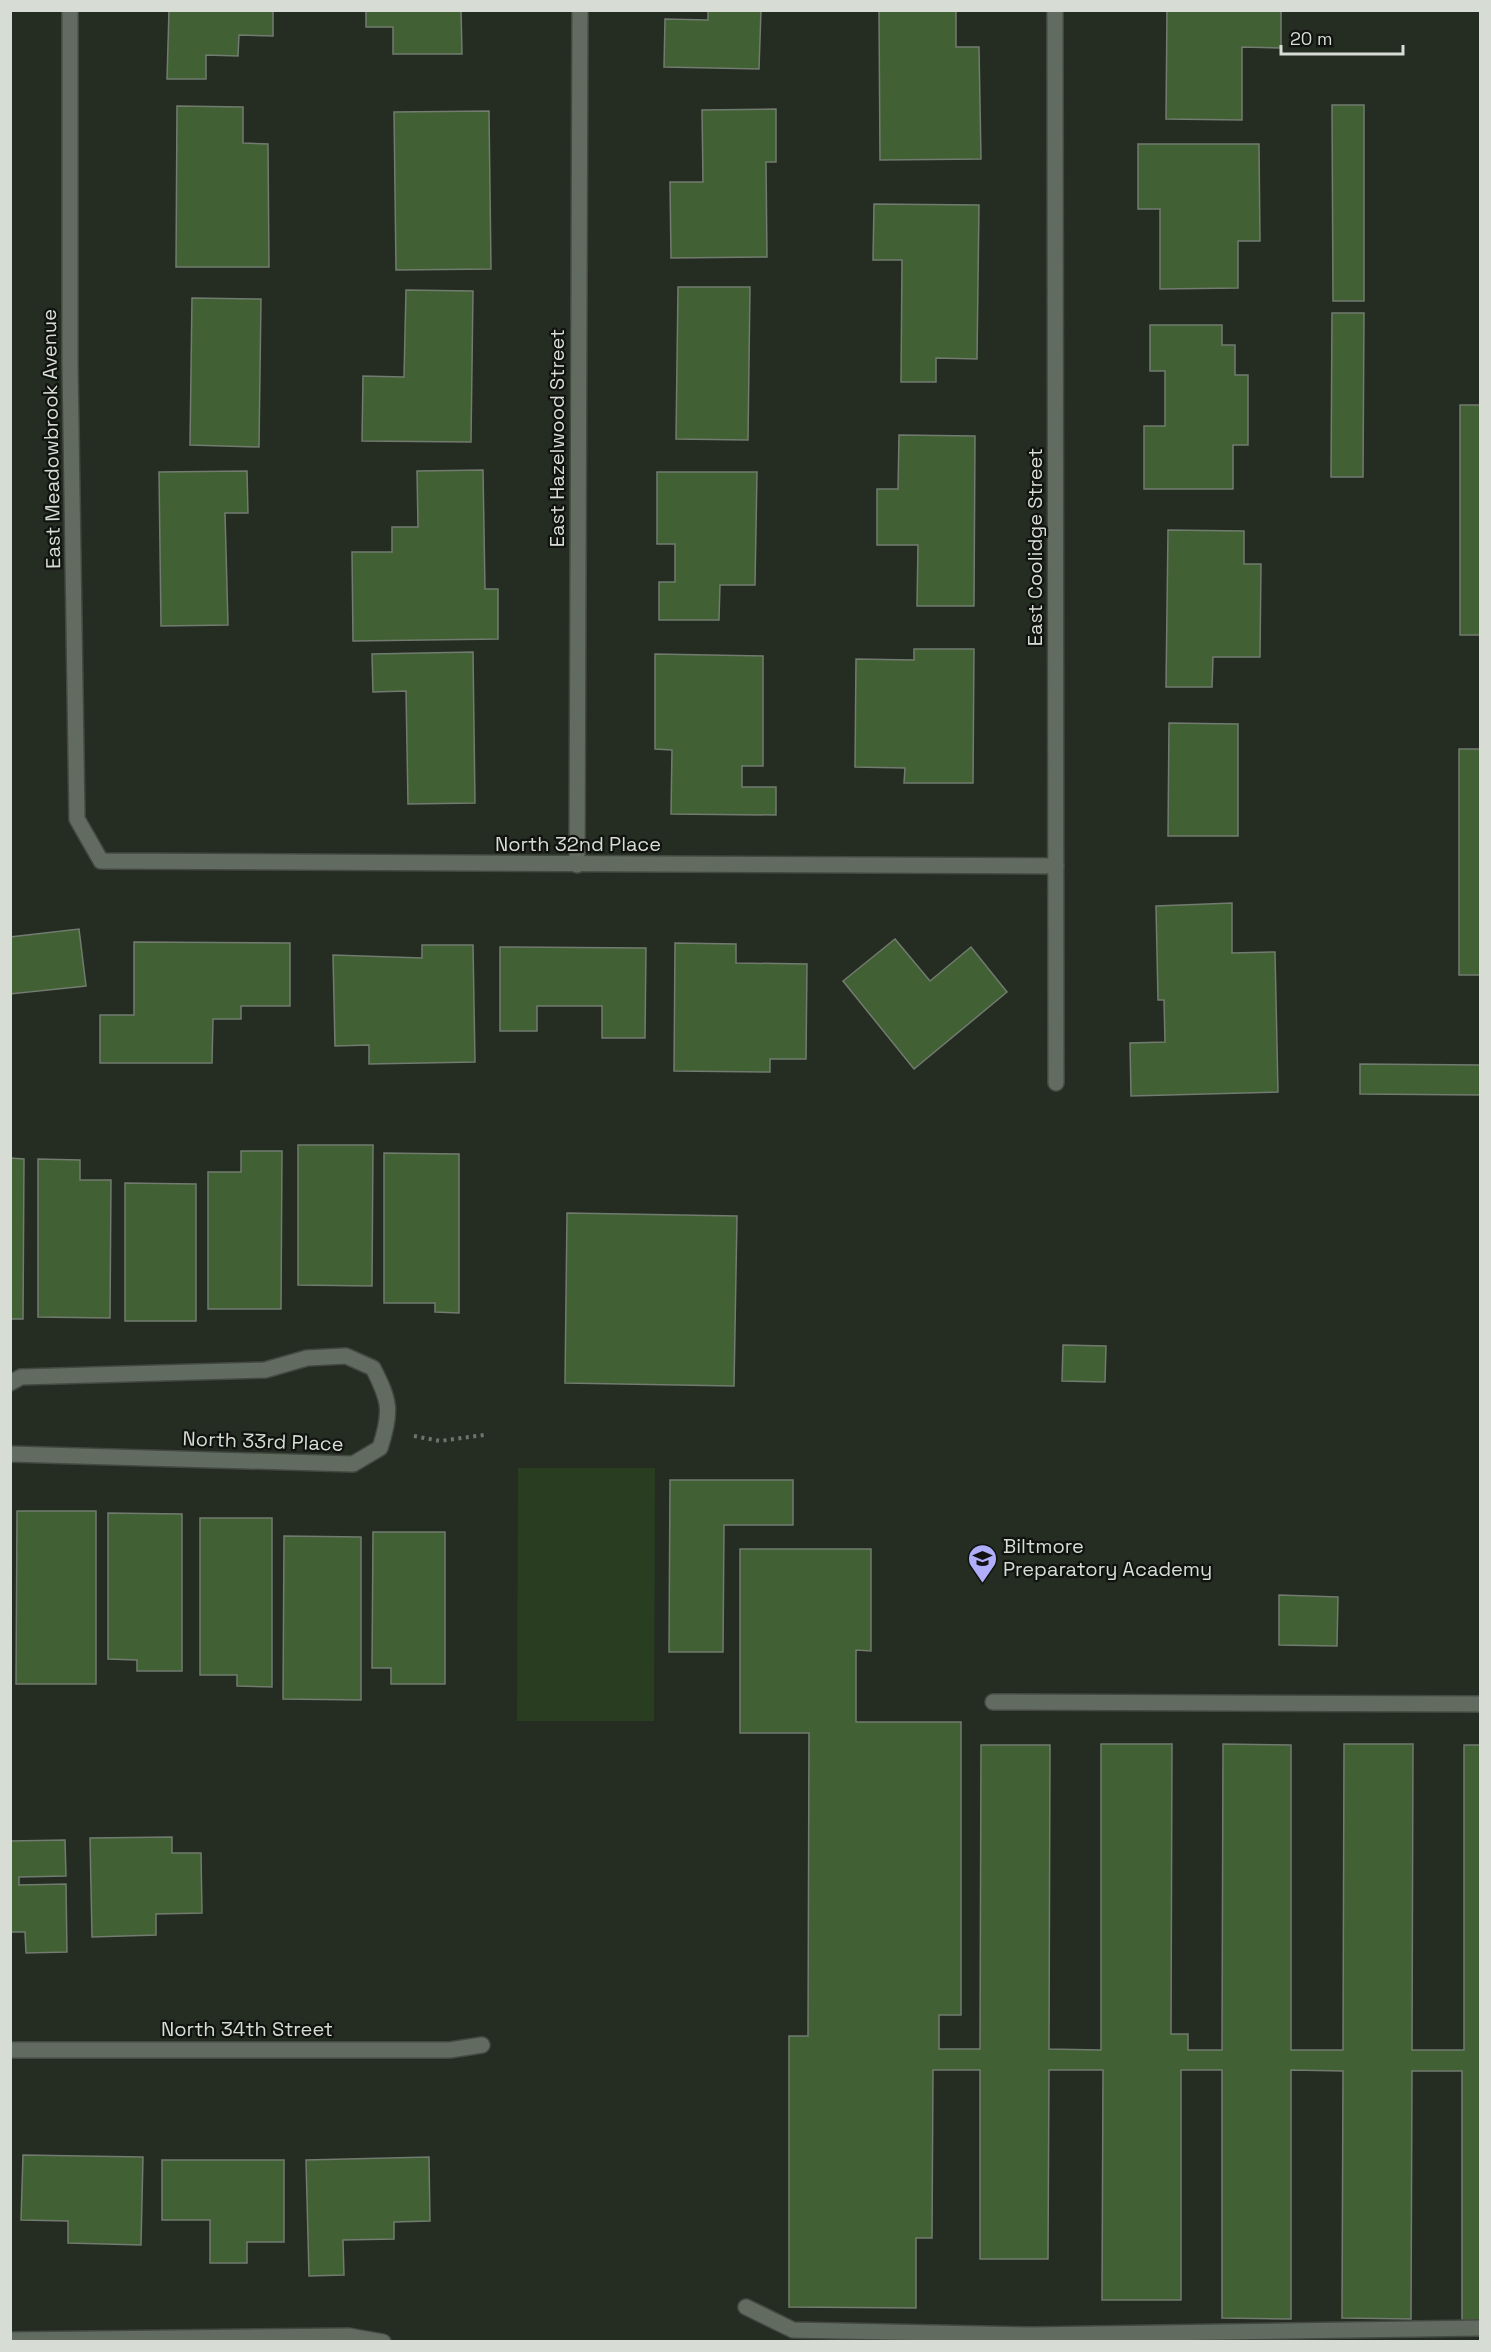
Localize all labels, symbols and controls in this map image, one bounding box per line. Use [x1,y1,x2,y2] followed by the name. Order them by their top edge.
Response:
[1281,18,1402,56] scale bar
[1290,27,1333,50] text: 20 m
[36,309,66,569] street label: East Meadowbrook Avenue
[544,329,570,547] street label: East Hazelwood Street
[1022,448,1048,646] street label: East Coolidge Street
[495,831,661,857] street label: North 32nd Place
[182,1425,344,1457] street label: North 33rd Place
[1003,1533,1212,1582] place label: Biltmore Preparatory Academy
[966,1542,998,1584] school or university icon: Biltmore Preparatory Academy
[161,2016,333,2042] street label: North 34th Street

